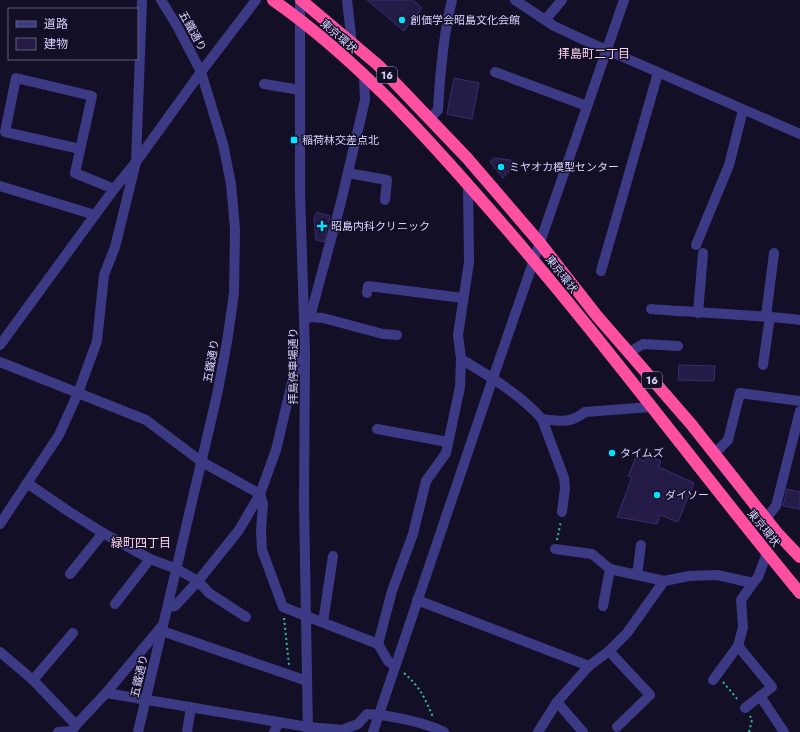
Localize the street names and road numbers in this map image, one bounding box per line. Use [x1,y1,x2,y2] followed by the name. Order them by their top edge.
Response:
[175,8,211,54] street label: 五鐵通り
[317,16,362,57] street label: 東京環状
[377,67,397,83] road number: 16
[542,252,582,297] street label: 東京環状
[285,328,301,405] street label: 拝島停車場通り
[199,338,223,384] street label: 五鐵通り
[642,372,662,388] road number: 16
[744,506,785,551] street label: 東京環状
[126,653,152,699] street label: 五鐵通り

